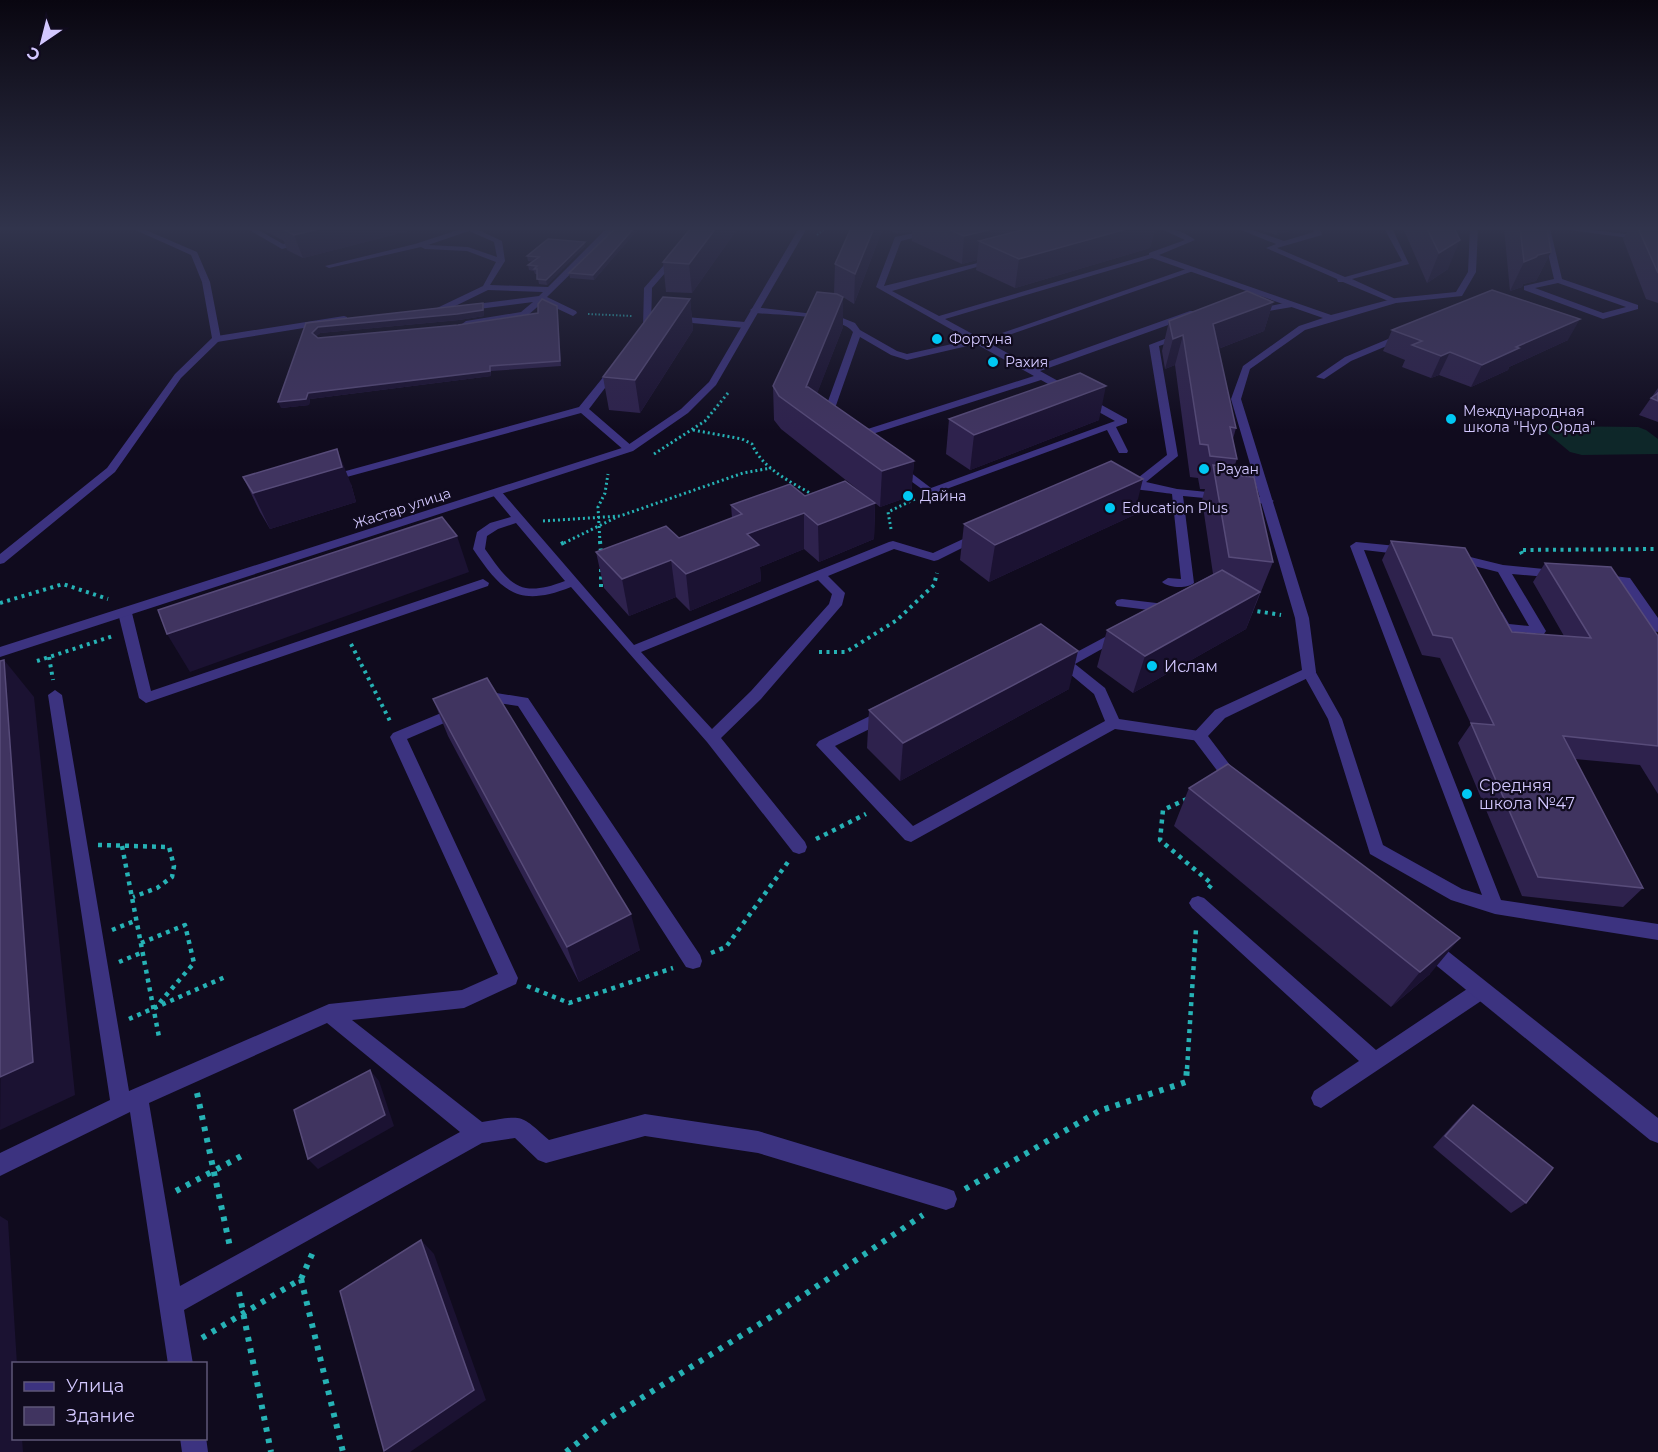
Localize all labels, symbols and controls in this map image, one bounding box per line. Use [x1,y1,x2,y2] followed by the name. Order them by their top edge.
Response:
[12,12,72,72] north arrow
[23,43,44,65] text: С
[949,330,1012,348] place label: Фортуна
[930,332,944,346] marker: Фортуна
[1005,353,1048,371] place label: Рахия
[986,355,1000,369] marker: Рахия
[1463,402,1595,436] place label: Международная школа "Нур Орда"
[1444,412,1458,426] marker: Международная школа "Нур Орда"
[1216,460,1259,478] place label: Рауан
[1197,462,1211,476] marker: Рауан
[351,484,453,532] street label: Жастар улица
[920,487,967,505] place label: Дайна
[901,489,915,503] marker: Дайна
[1122,499,1228,517] place label: Education Plus
[1103,501,1117,515] marker: Education Plus
[1164,657,1218,676] place label: Ислам
[1145,659,1159,673] marker: Ислам
[1479,776,1575,813] place label: Средняя школа №47
[1460,787,1474,801] marker: Средняя школа №47
[12,1362,207,1440] legend
[66,1375,124,1397] text: Улица
[66,1405,135,1427] text: Здание

